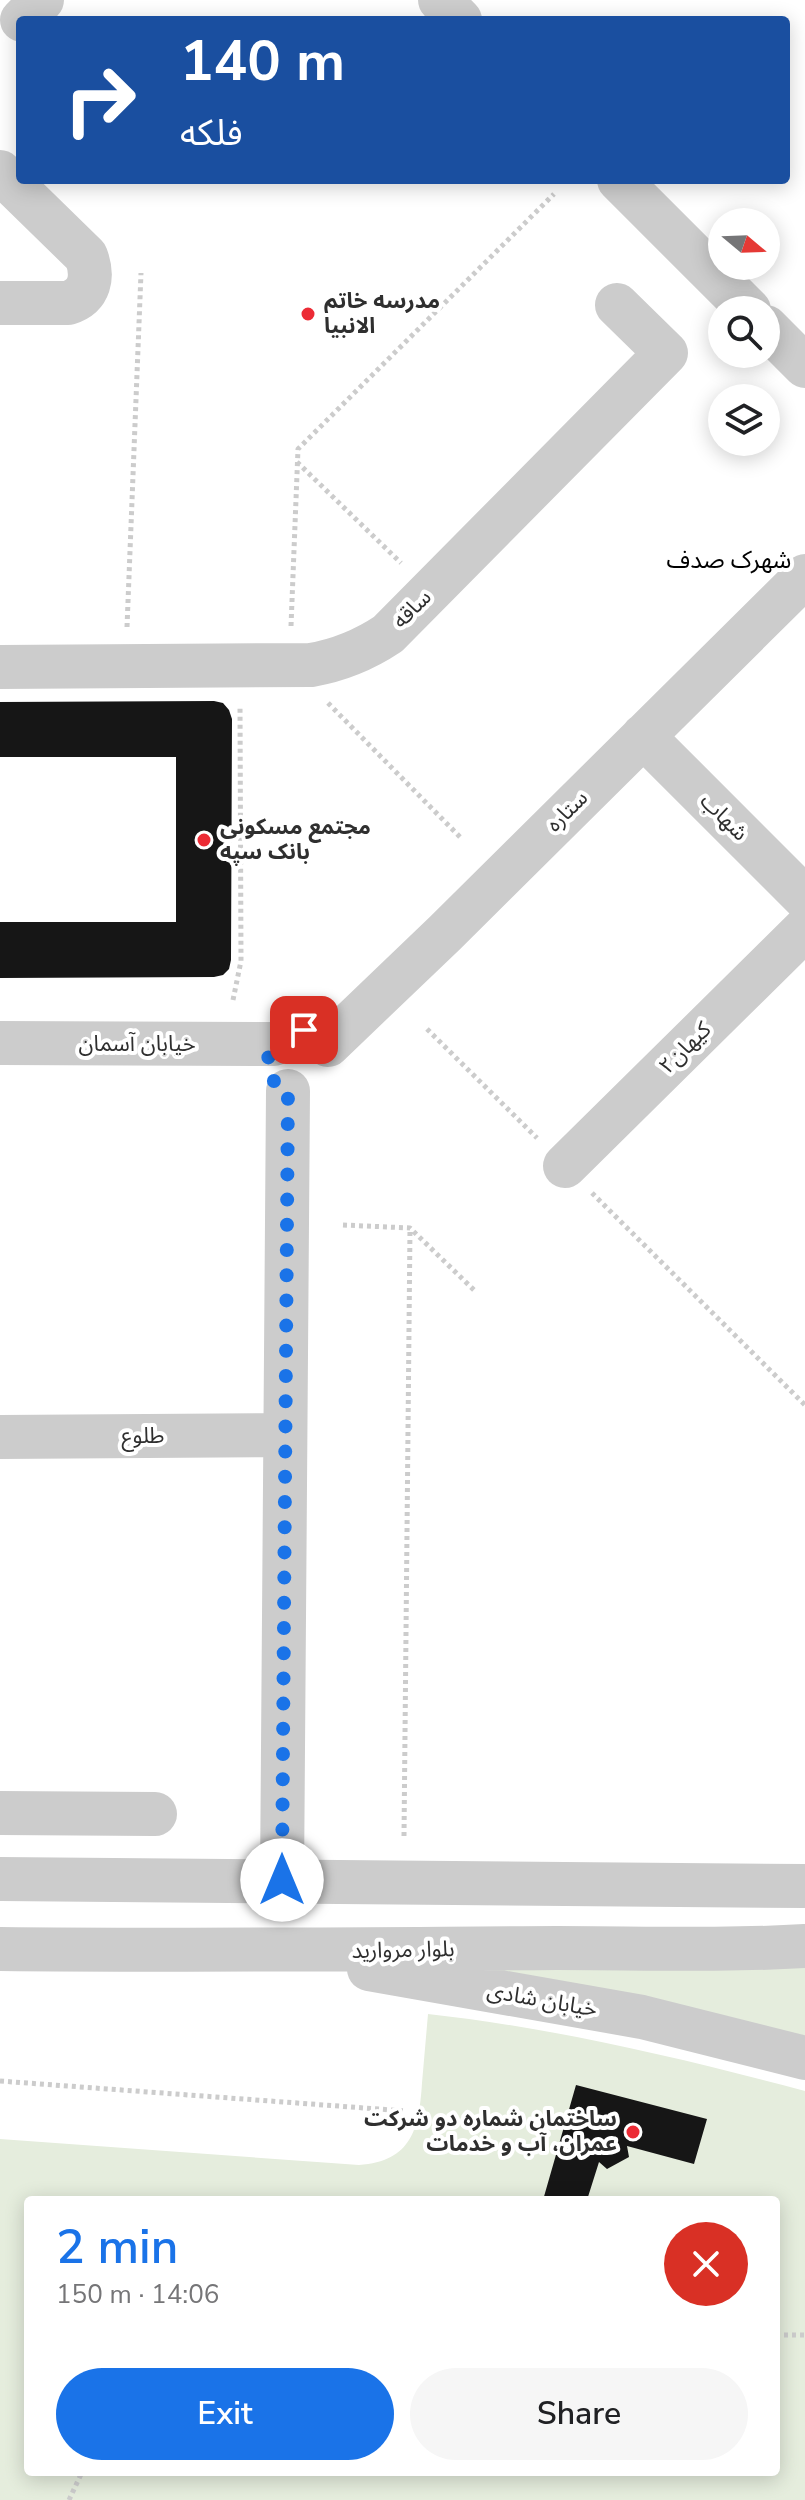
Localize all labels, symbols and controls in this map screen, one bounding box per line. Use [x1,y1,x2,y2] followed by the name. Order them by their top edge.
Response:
[180,23,345,100] text: 140 m
[48,48,152,152] icon: right
[180,109,243,158] text: فلکه
[708,208,780,280] north arrow
[708,208,780,456] map controls
[324,286,440,341] place label: مدرسه خاتم الانبیا
[708,296,780,368] button: search
[299,305,317,323] marker: مدرسه خاتم الانبیا
[708,384,780,456] button: layers
[667,544,791,576] district label: شهرک صدف
[386,583,438,635] street label: ساقه
[539,783,595,839] street label: ستاره
[693,786,755,848] street label: شهاب
[220,812,371,867] place label: مجتمع مسکونی بانک سپه
[195,831,213,849] marker: مجتمع مسکونی بانک سپه
[270,996,338,1064] pin
[282,1008,326,1052] icon: arrive
[652,1015,718,1081] street label: کیهان۲
[78,1029,196,1059] street label: خیابان آسمان
[121,1421,165,1452] street label: طلوع
[240,1838,324,1922] position arrow
[351,1934,455,1966] street label: بلوار مروارید
[484,1976,600,2024] street label: خیابان شادی
[364,2104,617,2159] place label: ساختمان شماره دو شرکت عمران، آب و خدمات
[624,2123,642,2141] marker: ساختمان شماره دو شرکت عمران، آب و خدمات
[56,2214,178,2280] text: 2 min
[664,2222,748,2306] button: close
[56,2277,219,2312] text: 150 m · 14:06
[56,2368,394,2460] button: Exit
[410,2368,748,2460] button: Share

